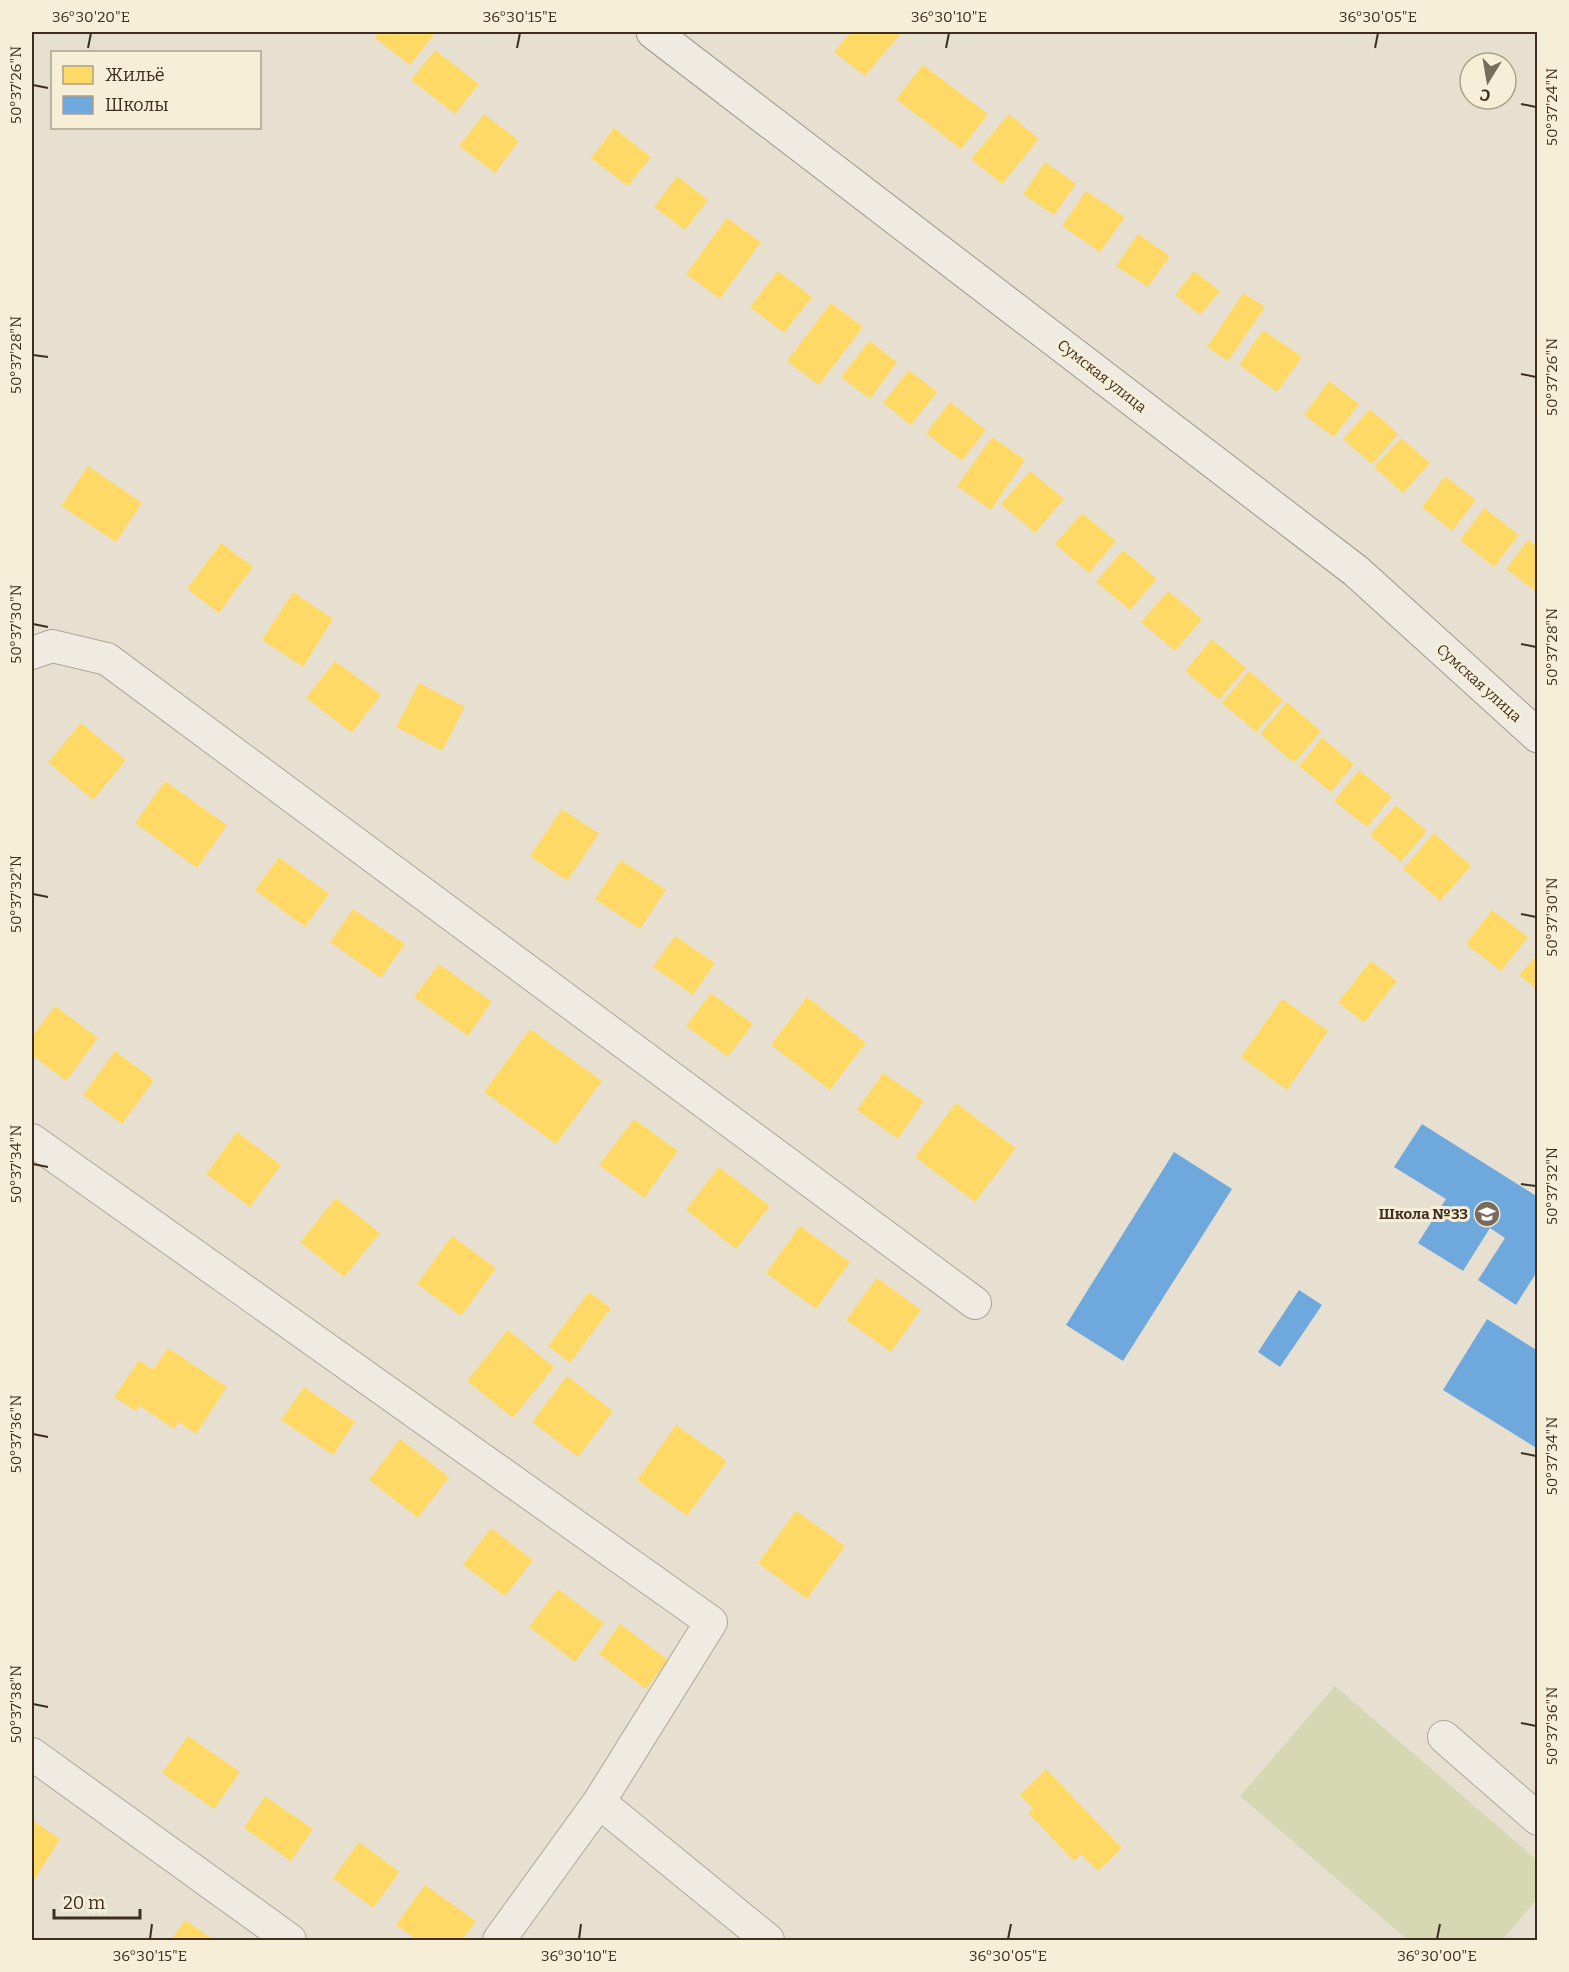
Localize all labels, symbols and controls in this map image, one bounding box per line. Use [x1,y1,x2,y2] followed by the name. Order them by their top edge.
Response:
[52,8,130,26] text: 36°30'20"E
[483,8,557,26] text: 36°30'15"E
[911,8,987,26] text: 36°30'10"E
[1339,8,1417,26] text: 36°30'05"E
[7,46,25,124] text: 50°37'26"N
[51,51,261,129] legend
[1458,51,1518,111] north arrow
[105,64,165,86] text: Жильё
[1543,68,1561,146] text: 50°37'24"N
[1478,85,1492,106] text: С
[105,94,169,116] text: Школы
[7,316,25,394] text: 50°37'28"N
[1054,336,1150,416] street label: Сумская улица
[1543,338,1561,416] text: 50°37'26"N
[7,584,25,664] text: 50°37'30"N
[1543,608,1561,686] text: 50°37'28"N
[1433,640,1525,726] street label: Сумская улица
[7,855,25,933] text: 50°37'32"N
[1543,877,1561,957] text: 50°37'30"N
[7,1125,25,1203] text: 50°37'34"N
[1543,1147,1561,1225] text: 50°37'32"N
[1472,1199,1502,1229] school or university icon: Школа №33
[1379,1205,1468,1223] place label: Школа №33
[7,1395,25,1473] text: 50°37'36"N
[1543,1417,1561,1495] text: 50°37'34"N
[7,1665,25,1743] text: 50°37'38"N
[1543,1687,1561,1765] text: 50°37'36"N
[54,1882,140,1920] scale bar
[63,1892,105,1914] text: 20 m
[113,1947,187,1965] text: 36°30'15"E
[541,1947,617,1965] text: 36°30'10"E
[969,1947,1047,1965] text: 36°30'05"E
[1397,1947,1477,1965] text: 36°30'00"E

